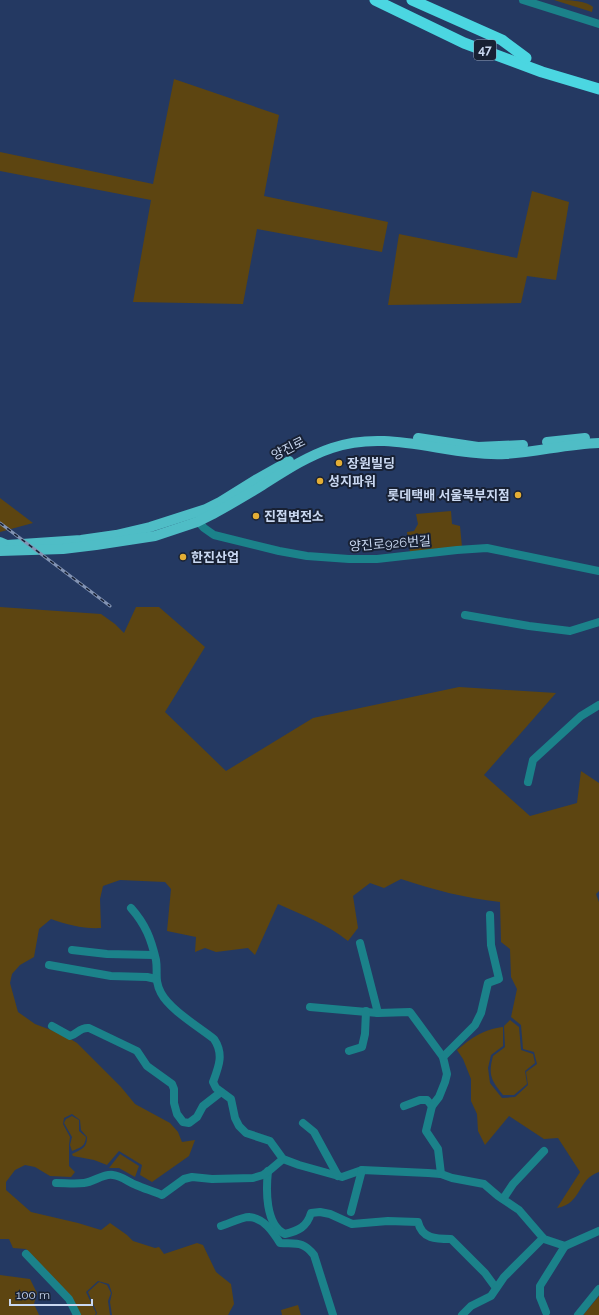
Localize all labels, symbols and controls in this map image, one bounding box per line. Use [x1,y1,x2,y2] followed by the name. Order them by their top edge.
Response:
[474,40,496,60] road number: 47
[269,434,308,463] street label: 양진로
[347,456,395,471] place label: 장원빌딩
[334,458,344,468] marker: 장원빌딩
[328,474,376,489] place label: 성지파워
[315,476,325,486] marker: 성지파워
[387,488,510,503] place label: 롯데택배 서울북부지점
[513,490,523,500] marker: 롯데택배 서울북부지점
[264,509,324,524] place label: 진접변전소
[251,511,261,521] marker: 진접변전소
[349,533,431,554] street label: 양진로926번길
[191,550,239,565] place label: 한진산업
[178,552,188,562] marker: 한진산업
[10,1281,92,1307] scale bar
[16,1288,50,1302] text: 100 m

